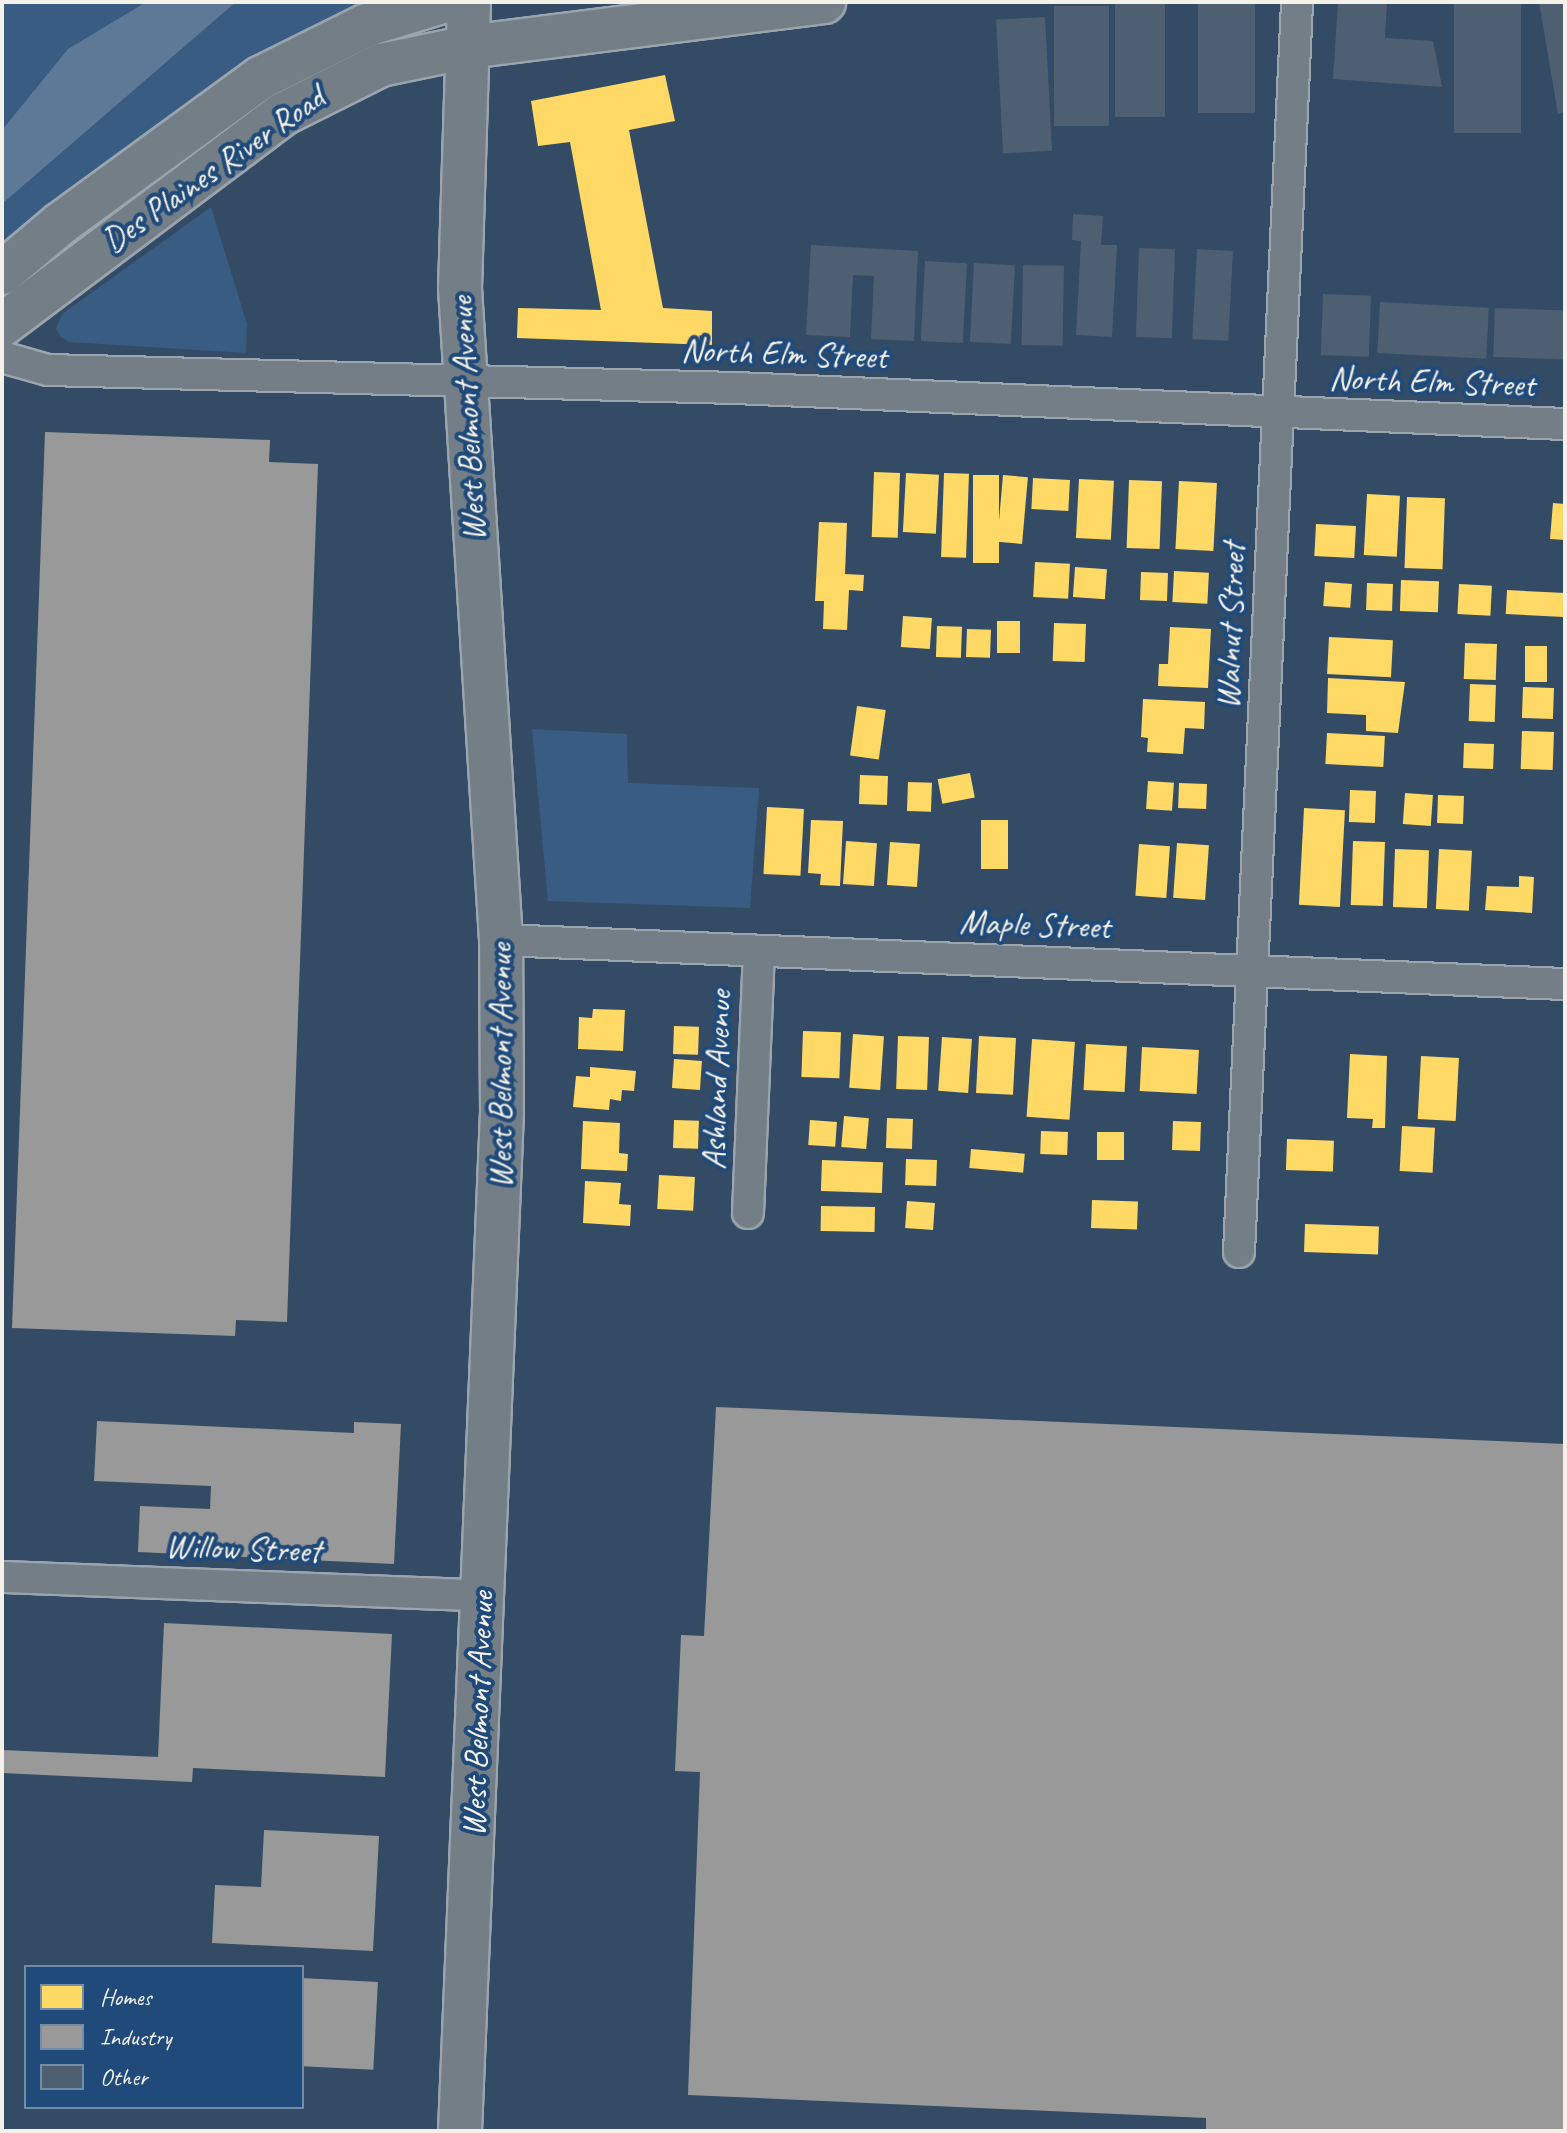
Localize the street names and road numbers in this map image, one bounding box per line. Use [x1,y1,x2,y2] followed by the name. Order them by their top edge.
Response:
[93,76,333,262] street label: Des Plaines River Road
[440,294,494,544] street label: West Belmont Avenue
[680,329,888,377] street label: North Elm Street
[1328,357,1536,405] street label: North Elm Street
[1207,542,1253,710] street label: Walnut Street
[959,901,1111,947] street label: Maple Street
[480,942,520,1190] street label: West Belmont Avenue
[692,990,740,1170] street label: Ashland Avenue
[165,1525,321,1571] street label: Willow Street
[452,1590,502,1838] street label: West Belmont Avenue

